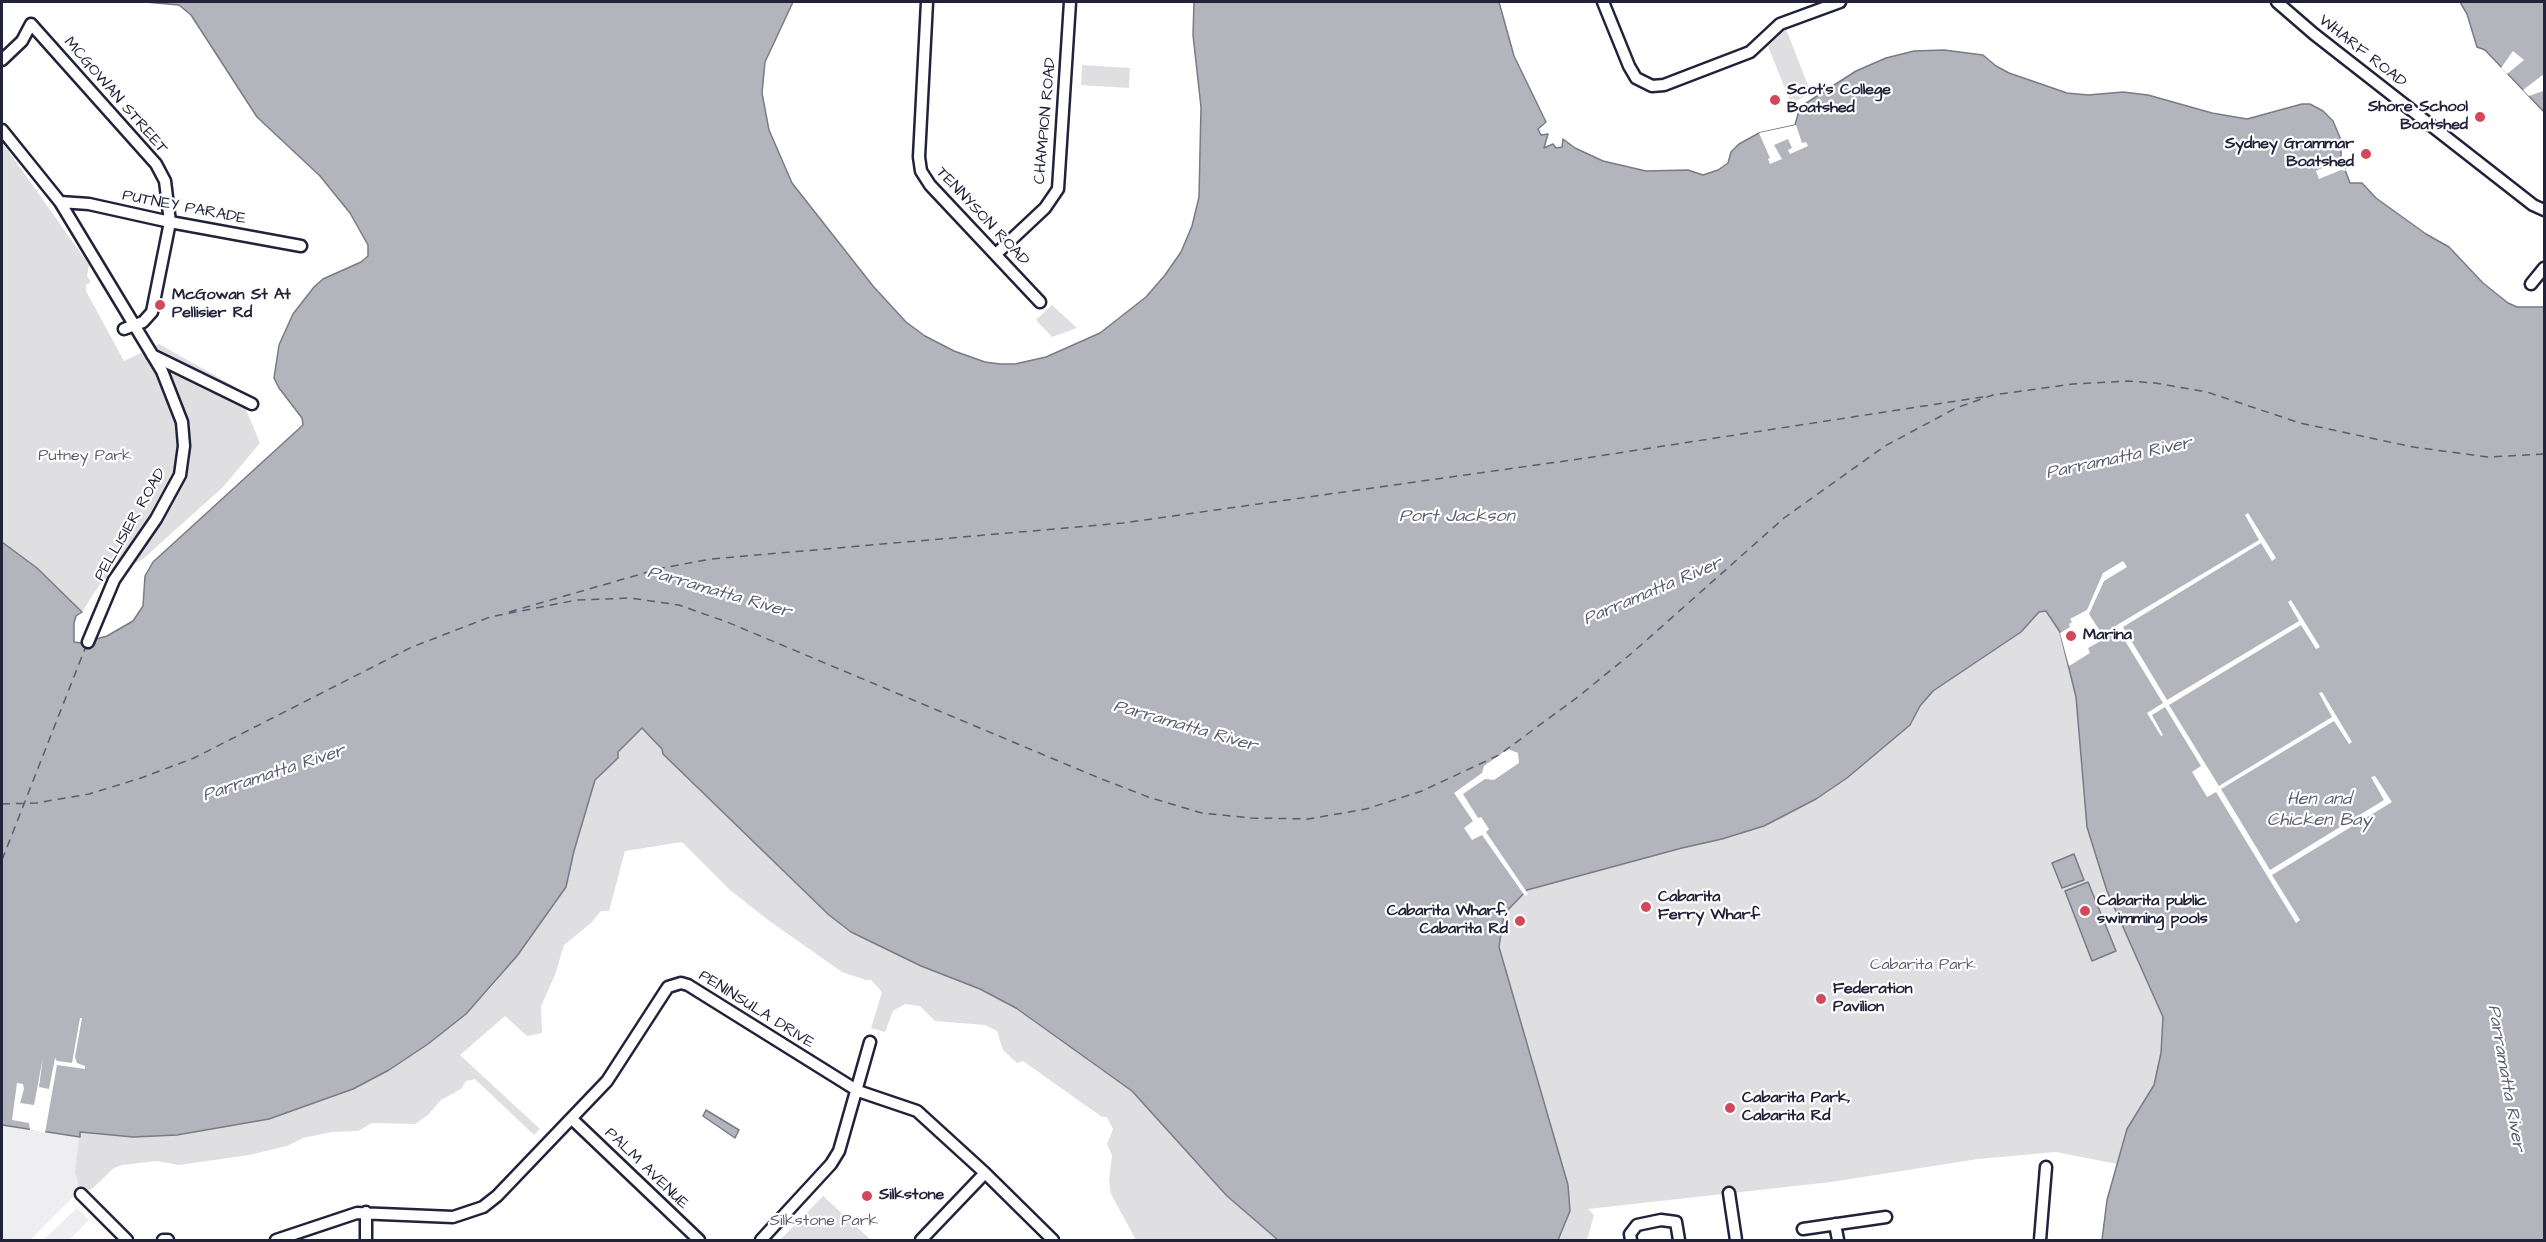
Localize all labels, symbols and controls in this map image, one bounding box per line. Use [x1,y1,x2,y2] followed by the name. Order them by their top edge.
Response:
[2314,12,2410,92] street label: WHARF ROAD
[59,34,171,158] street label: MCGOWAN STREET
[1031,57,1061,185] street label: CHAMPION ROAD
[1787,81,1891,119] place label: Scot's College Boatshed
[1768,93,1782,107] marker: Scot's College Boatshed
[2368,98,2468,136] place label: Shore School Boatshed
[2473,110,2487,124] marker: Shore School Boatshed
[2225,135,2354,173] place label: Sydney Grammar Boatshed
[2359,147,2373,161] marker: Sydney Grammar Boatshed
[931,164,1033,270] street label: TENNYSON ROAD
[121,187,247,229] street label: PUTNEY PARADE
[172,286,291,324] place label: McGowan St At Pellisier Rd
[153,298,167,312] marker: McGowan St At Pellisier Rd
[2044,433,2194,485] water label: Parramatta River
[38,447,132,467] park label: Putney Park
[91,465,171,585] street label: PELLISIER ROAD
[1399,506,1515,528] water label: Port Jackson
[1581,553,1725,631] water label: Parramatta River
[645,562,793,624] water label: Parramatta River
[2083,626,2132,646] place label: Marina
[2064,629,2078,643] marker: Marina
[1111,696,1259,758] water label: Parramatta River
[200,741,348,807] water label: Parramatta River
[2267,789,2371,832] water label: Hen and Chicken Bay
[1658,888,1760,926] place label: Cabarita Ferry Wharf
[2097,892,2208,930] place label: Cabarita public swimming pools
[1639,900,1653,914] marker: Cabarita Ferry Wharf
[1387,902,1508,940] place label: Cabarita Wharf, Cabarita Rd
[2078,904,2092,918] marker: Cabarita public swimming pools
[1513,914,1527,928] marker: Cabarita Wharf, Cabarita Rd
[1870,956,1976,976] park label: Cabarita Park
[695,967,817,1053] street label: PENINSULA DRIVE
[1833,980,1912,1018] place label: Federation Pavilion
[1814,992,1828,1006] marker: Federation Pavilion
[2481,1003,2529,1153] water label: Parramatta River
[1742,1089,1851,1127] place label: Cabarita Park, Cabarita Rd
[1723,1101,1737,1115] marker: Cabarita Park, Cabarita Rd
[600,1124,692,1214] street label: PALM AVENUE
[879,1186,944,1206] place label: Silkstone
[860,1189,874,1203] marker: Silkstone
[770,1212,878,1232] park label: Silkstone Park

